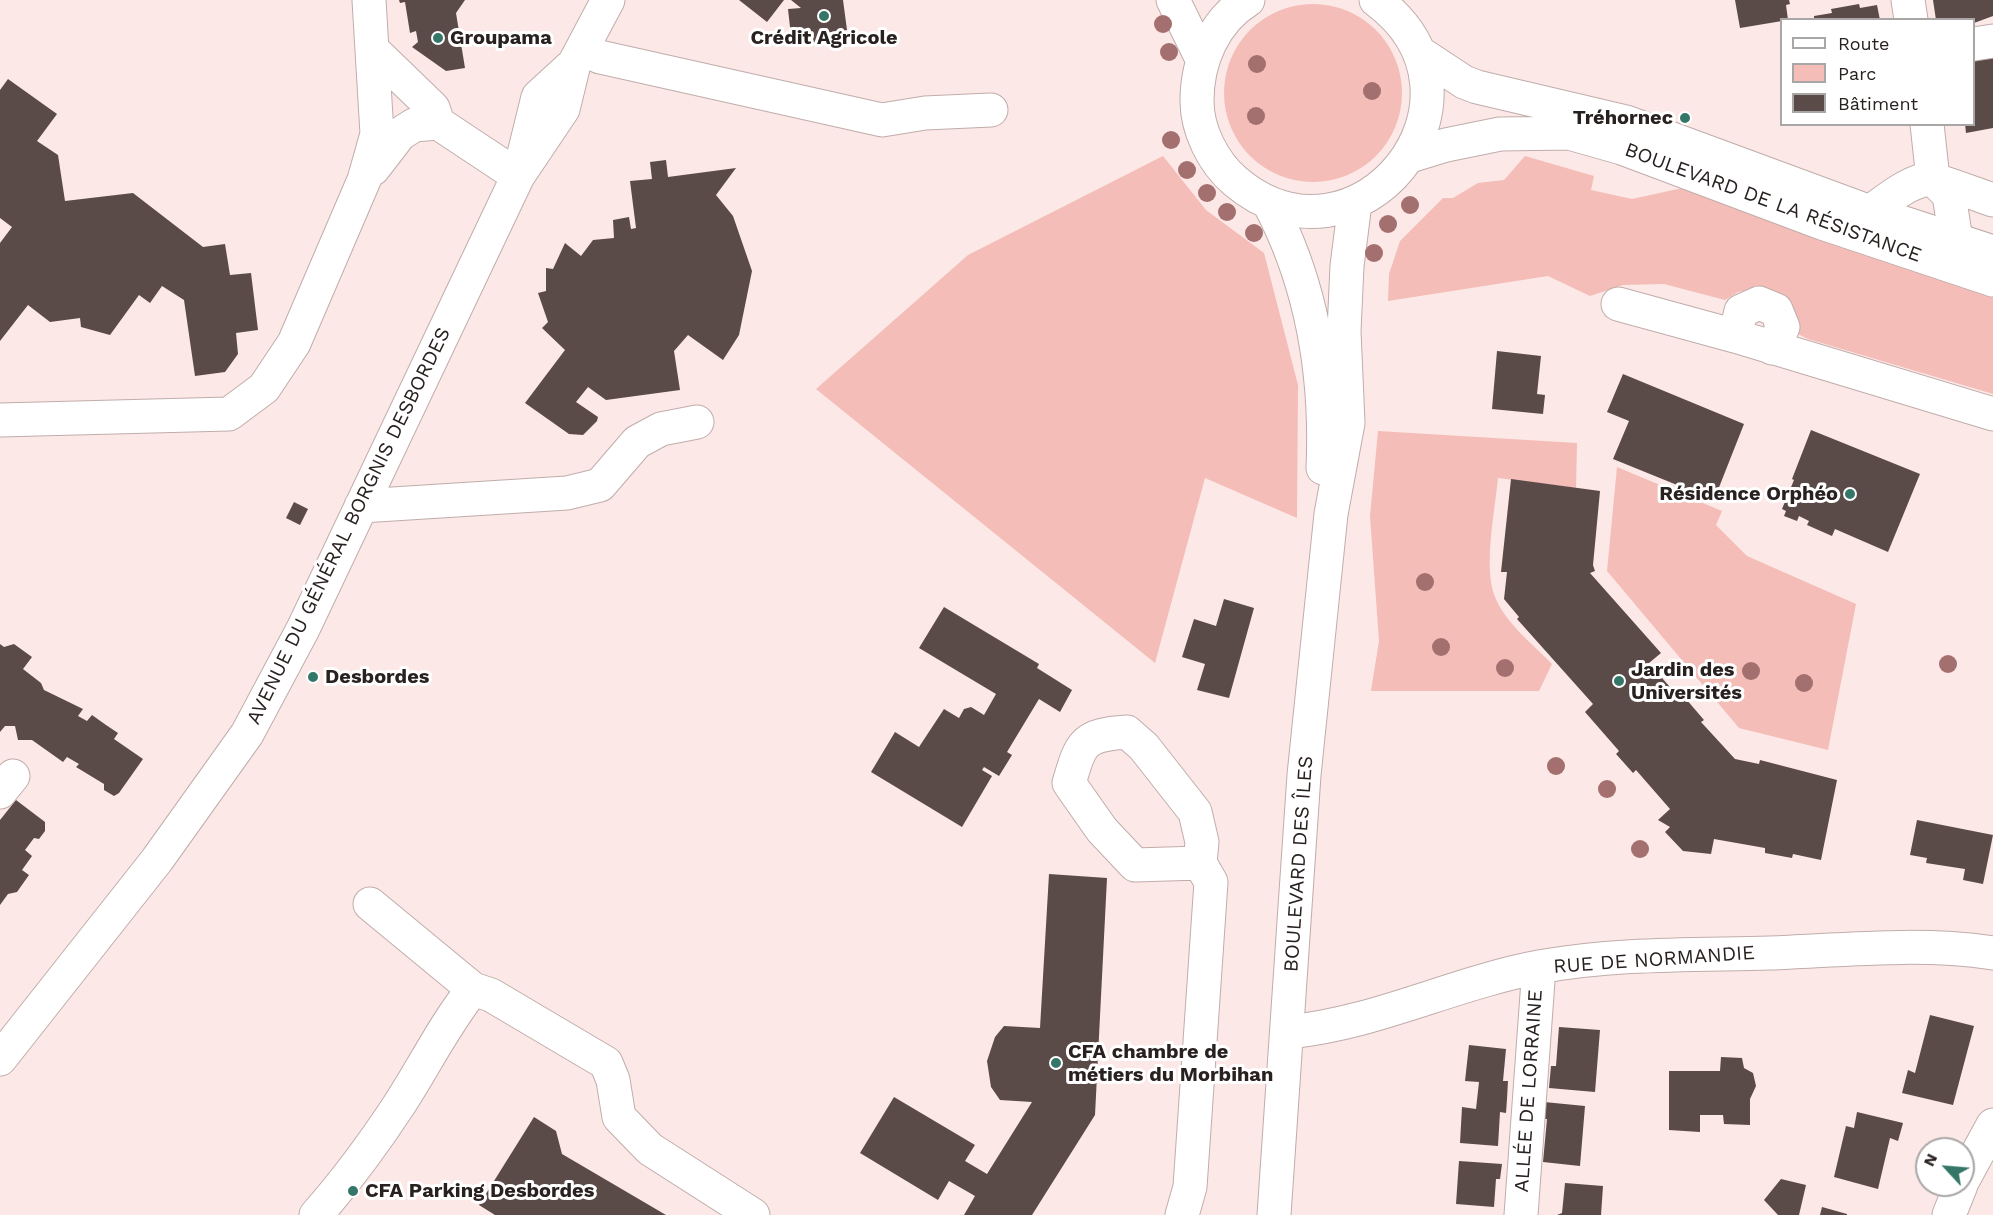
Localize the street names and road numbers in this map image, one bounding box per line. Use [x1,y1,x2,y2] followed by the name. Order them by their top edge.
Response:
[1621,138,1925,268] street label: BOULEVARD DE LA RÉSISTANCE
[242,324,456,728] street label: AVENUE DU GÉNÉRAL BORGNIS DESBORDES
[1279,755,1319,973] street label: BOULEVARD DES ÎLES
[1552,941,1756,979] street label: RUE DE NORMANDIE
[1510,989,1548,1193] street label: ALLÉE DE LORRAINE

